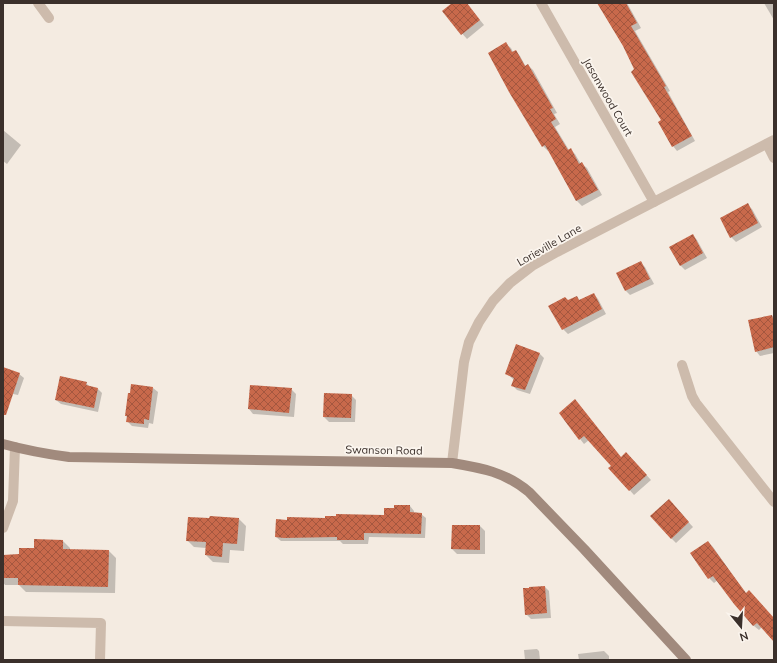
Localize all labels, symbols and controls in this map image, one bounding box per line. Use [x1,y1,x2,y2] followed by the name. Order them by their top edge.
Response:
[580,55,636,139] street label: Jasonwood Court
[514,221,584,269] street label: Lorieville Lane
[345,442,423,458] street label: Swanson Road
[721,607,761,647] north arrow
[738,629,750,644] text: N

